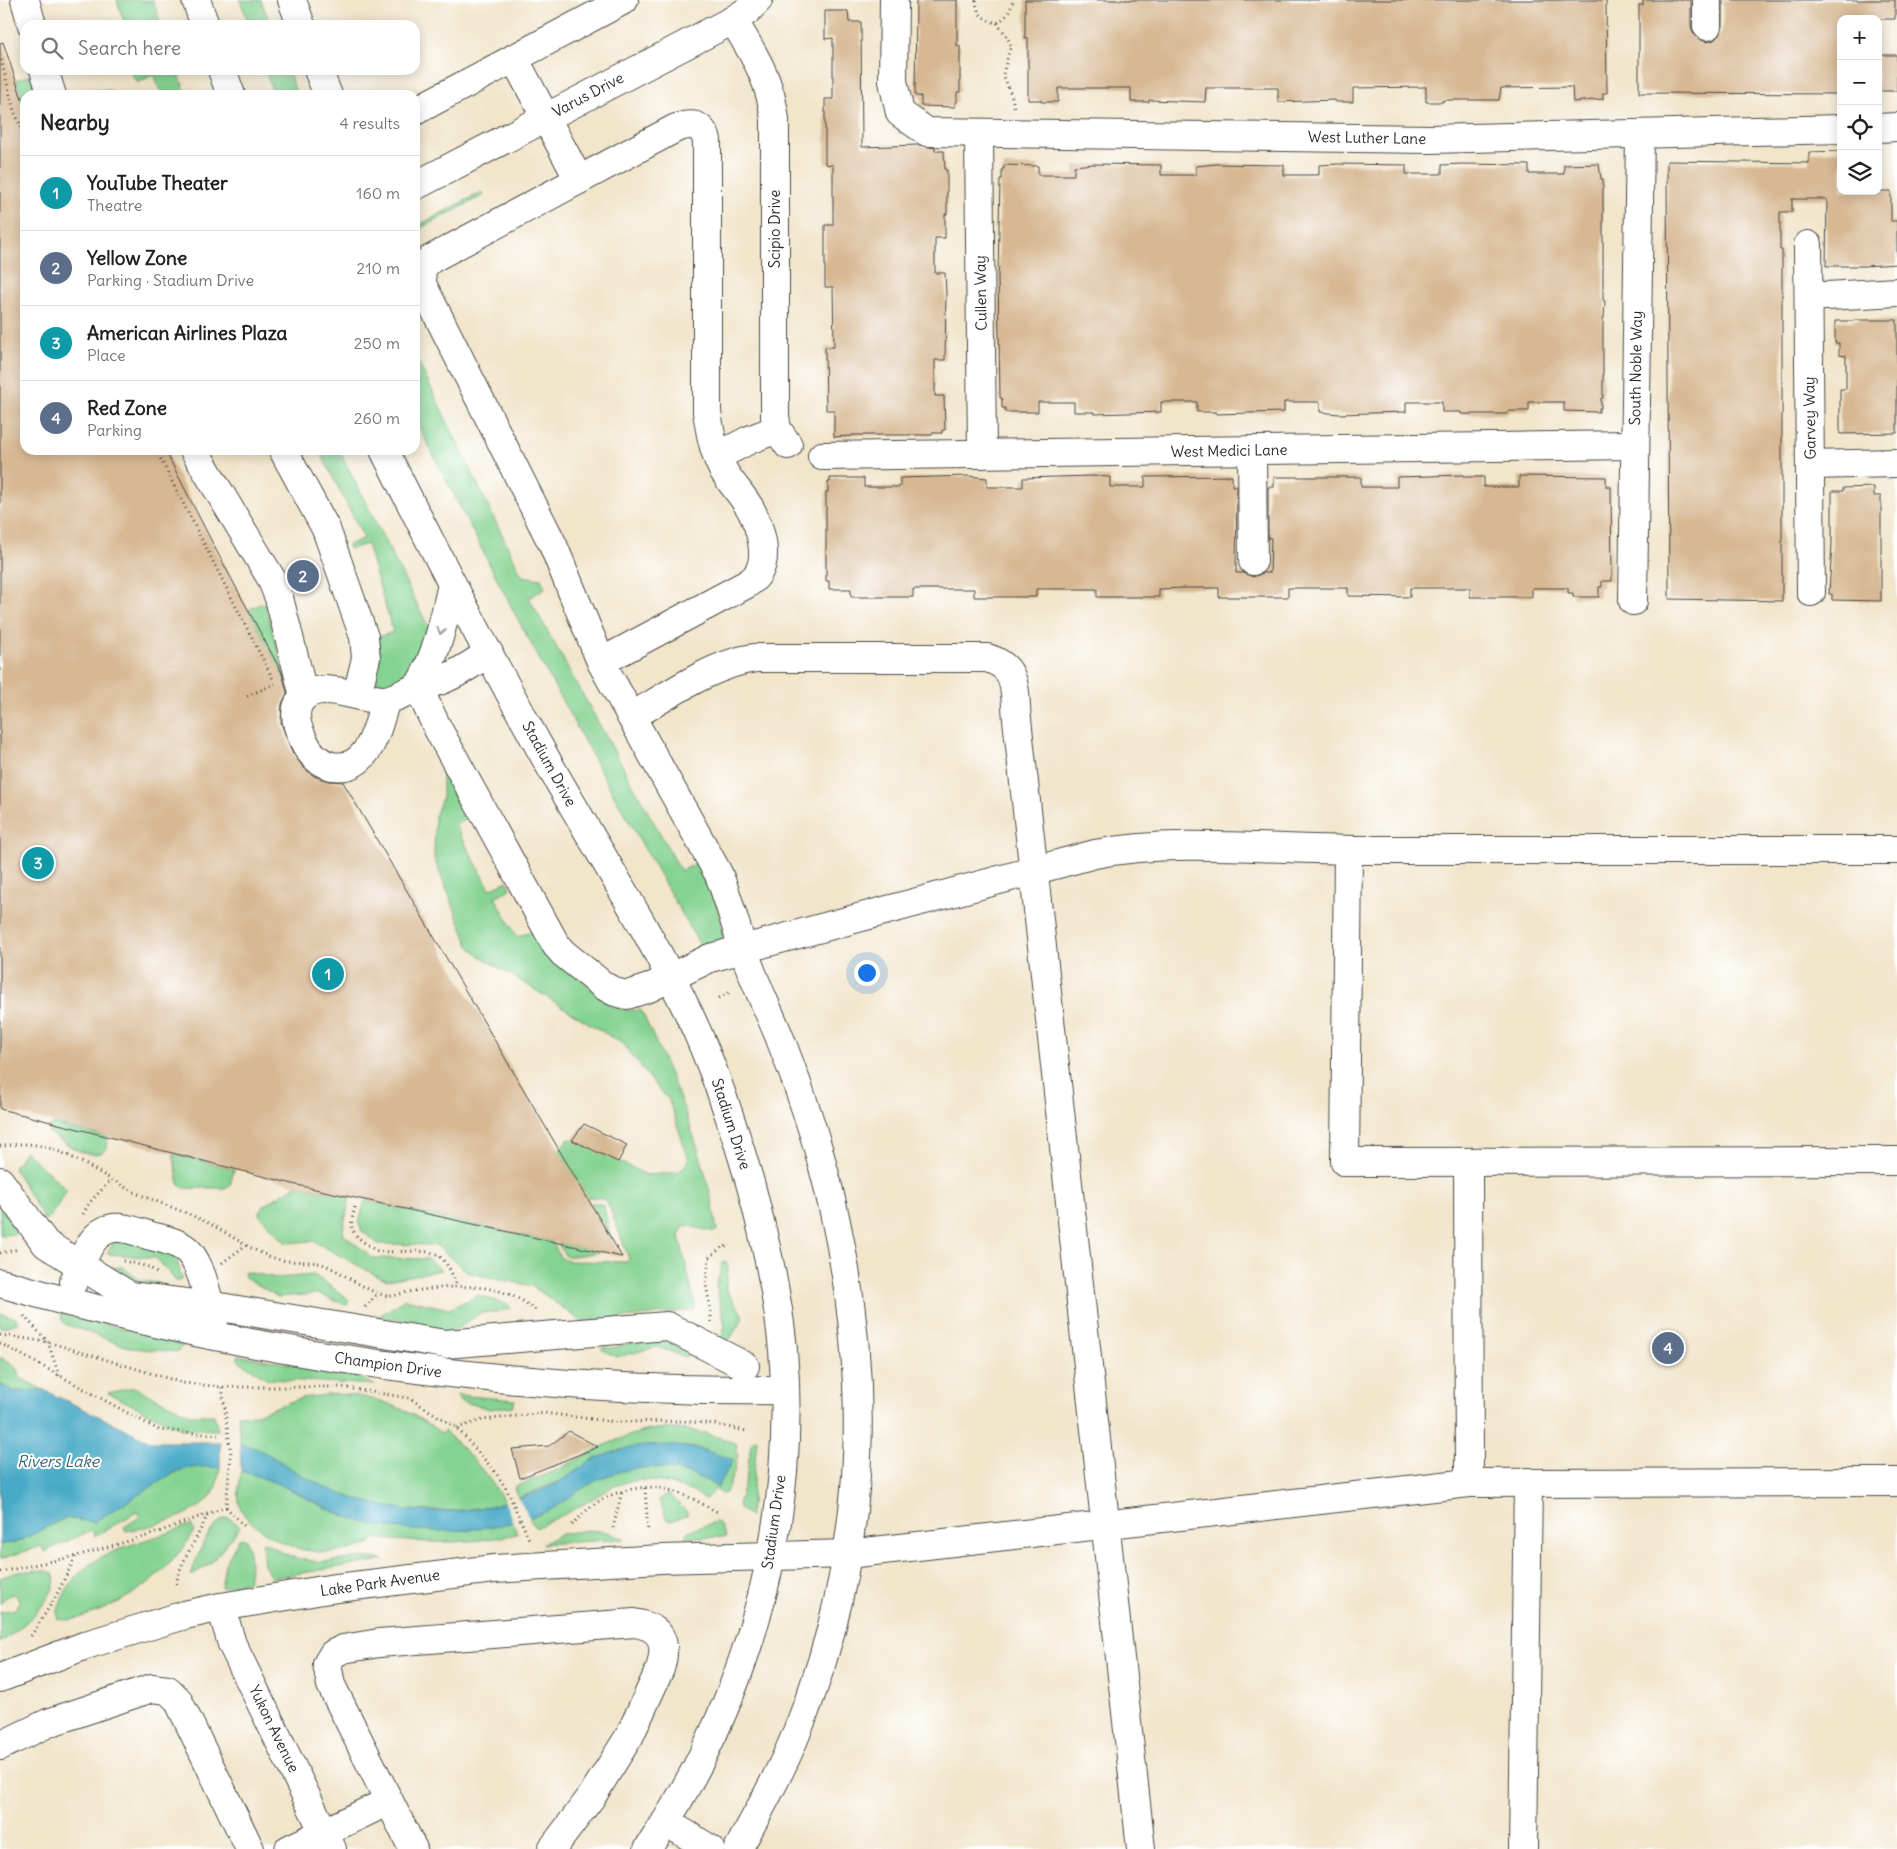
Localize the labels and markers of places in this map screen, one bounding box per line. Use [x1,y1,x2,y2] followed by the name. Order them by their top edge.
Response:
[287,557,319,595] pin: 2
[22,844,54,882] pin: 3
[312,955,344,993] pin: 1
[1652,1329,1684,1367] pin: 4

